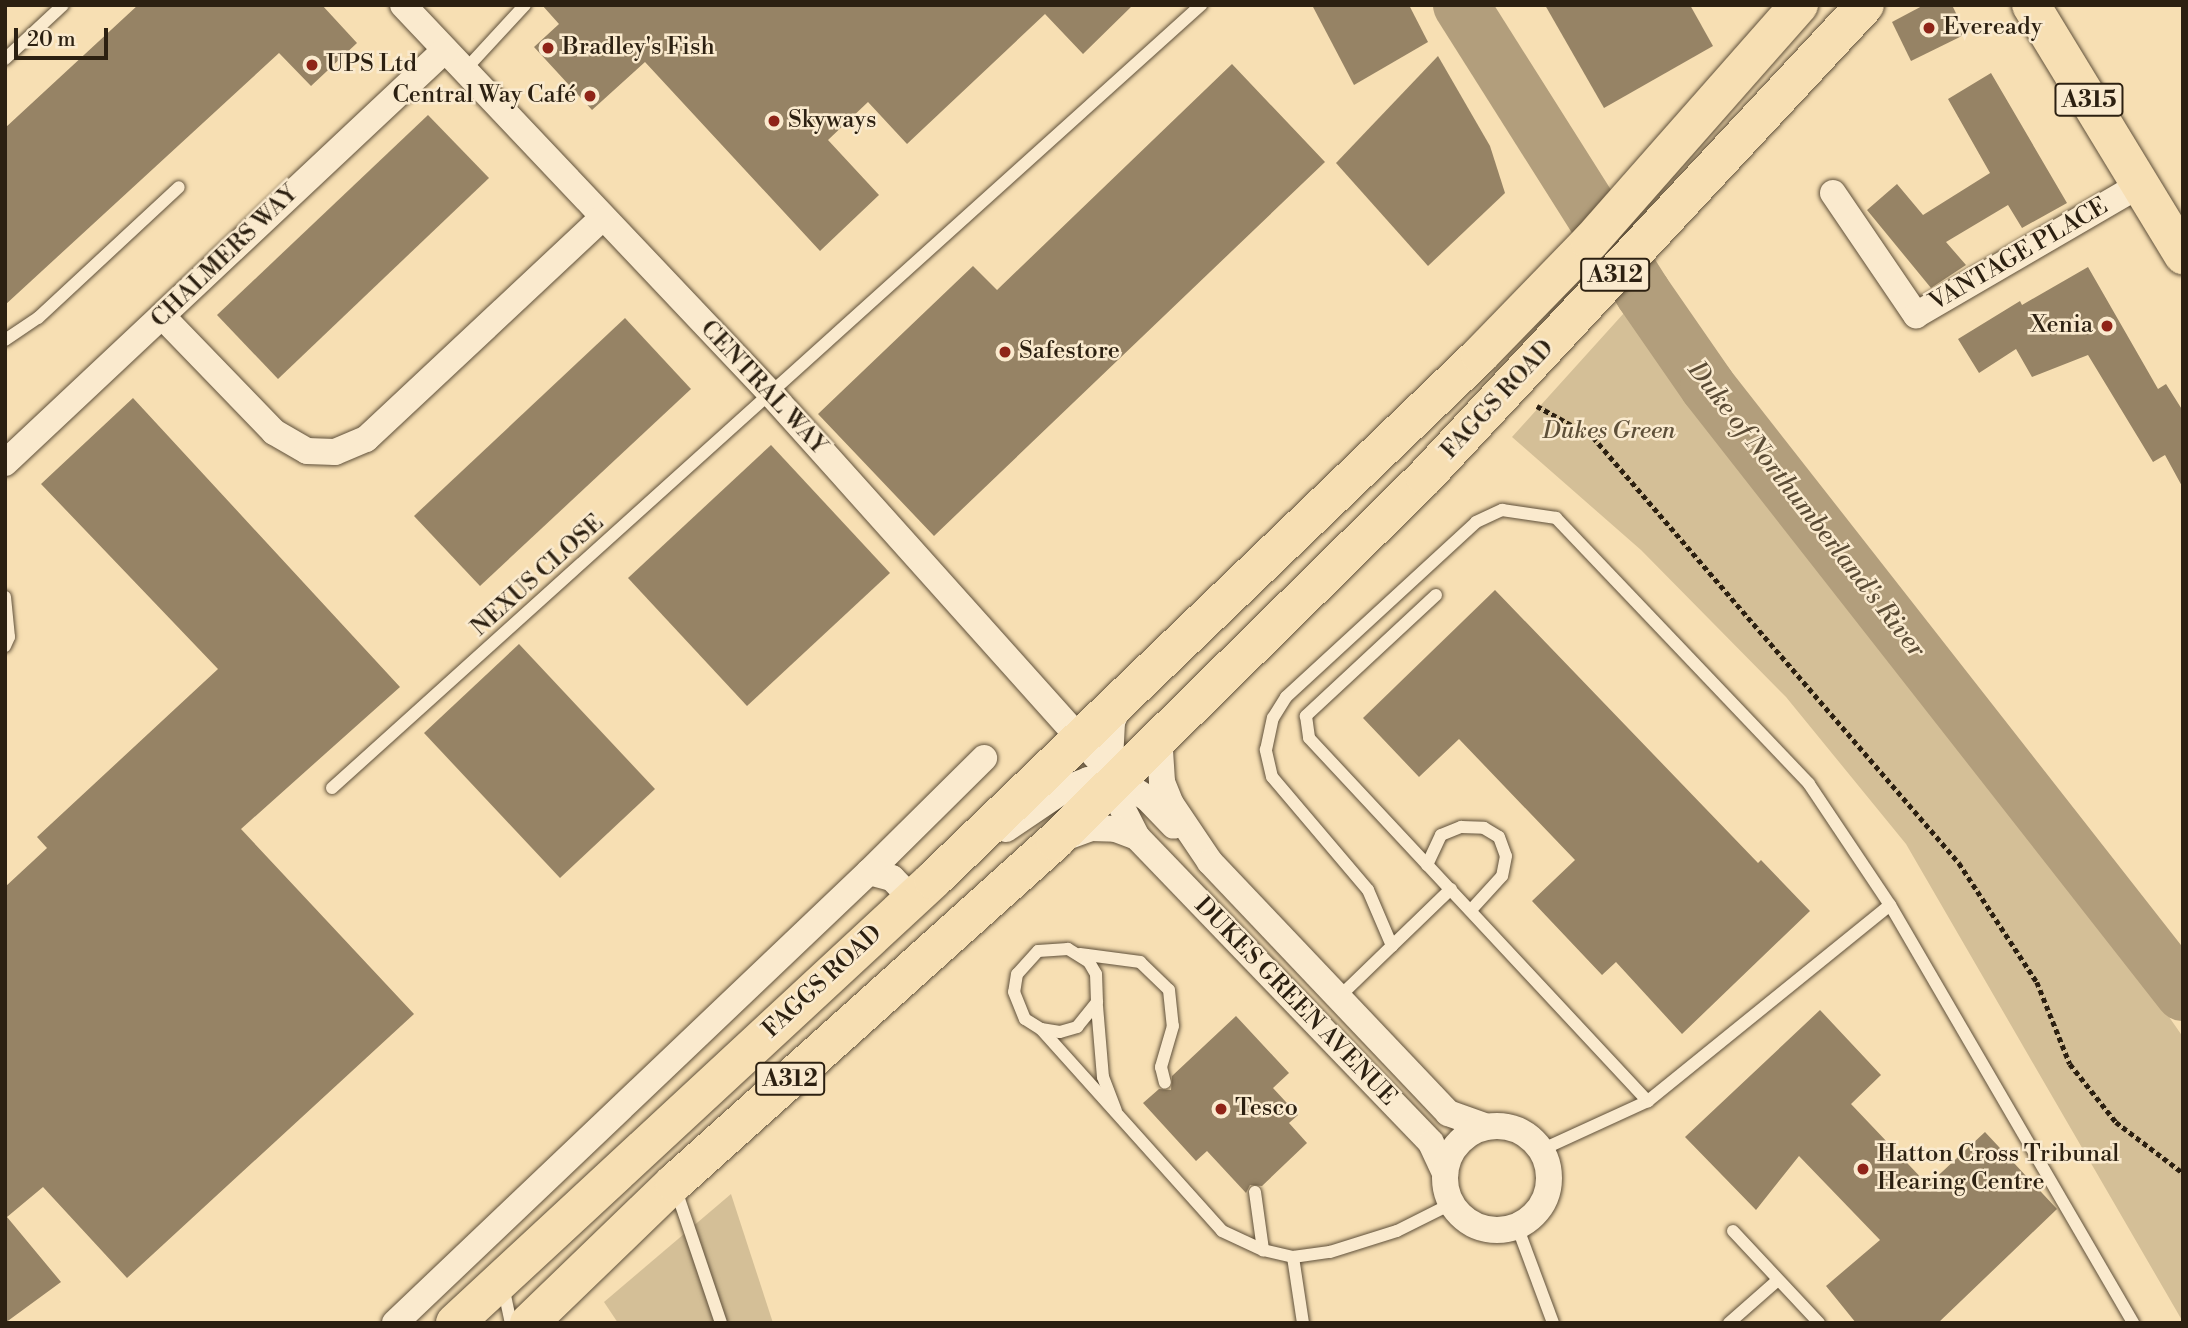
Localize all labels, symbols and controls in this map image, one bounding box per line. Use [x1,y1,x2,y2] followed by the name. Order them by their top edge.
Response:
[18,14,112,58] scale bar
[1943,14,2043,42] place label: Eveready
[1921,20,1937,36] marker: Eveready
[27,27,76,53] text: 20 m
[562,34,715,62] place label: Bradley's Fish
[540,40,556,56] marker: Bradley's Fish
[326,51,417,79] place label: UPS Ltd
[304,57,320,73] marker: UPS Ltd
[2054,80,2124,120] road number: A315
[392,82,576,110] place label: Central Way Café
[582,88,598,104] marker: Central Way Café
[788,107,876,135] place label: Skyways
[766,113,782,129] marker: Skyways
[146,180,304,334] street label: CHALMERS WAY
[1925,192,2113,318] street label: VANTAGE PLACE
[1580,256,1650,294] road number: A312
[2031,312,2093,340] place label: Xenia
[694,315,832,461] street label: CENTRAL WAY
[2099,318,2115,334] marker: Xenia
[1436,335,1560,465] street label: FAGGS ROAD
[1019,338,1120,366] place label: Safestore
[997,344,1013,360] marker: Safestore
[1681,356,1931,664] water label: Duke of Northumberland's River
[1542,418,1676,446] park label: Dukes Green
[466,509,610,643] street label: NEXUS CLOSE
[1188,892,1402,1112] street label: DUKES GREEN AVENUE
[758,920,888,1044] street label: FAGGS ROAD
[755,1060,825,1098] road number: A312
[1235,1095,1298,1123] place label: Tesco
[1213,1101,1229,1117] marker: Tesco
[1877,1141,2119,1197] place label: Hatton Cross Tribunal Hearing Centre
[1855,1161,1871,1177] marker: Hatton Cross Tribunal Hearing Centre

